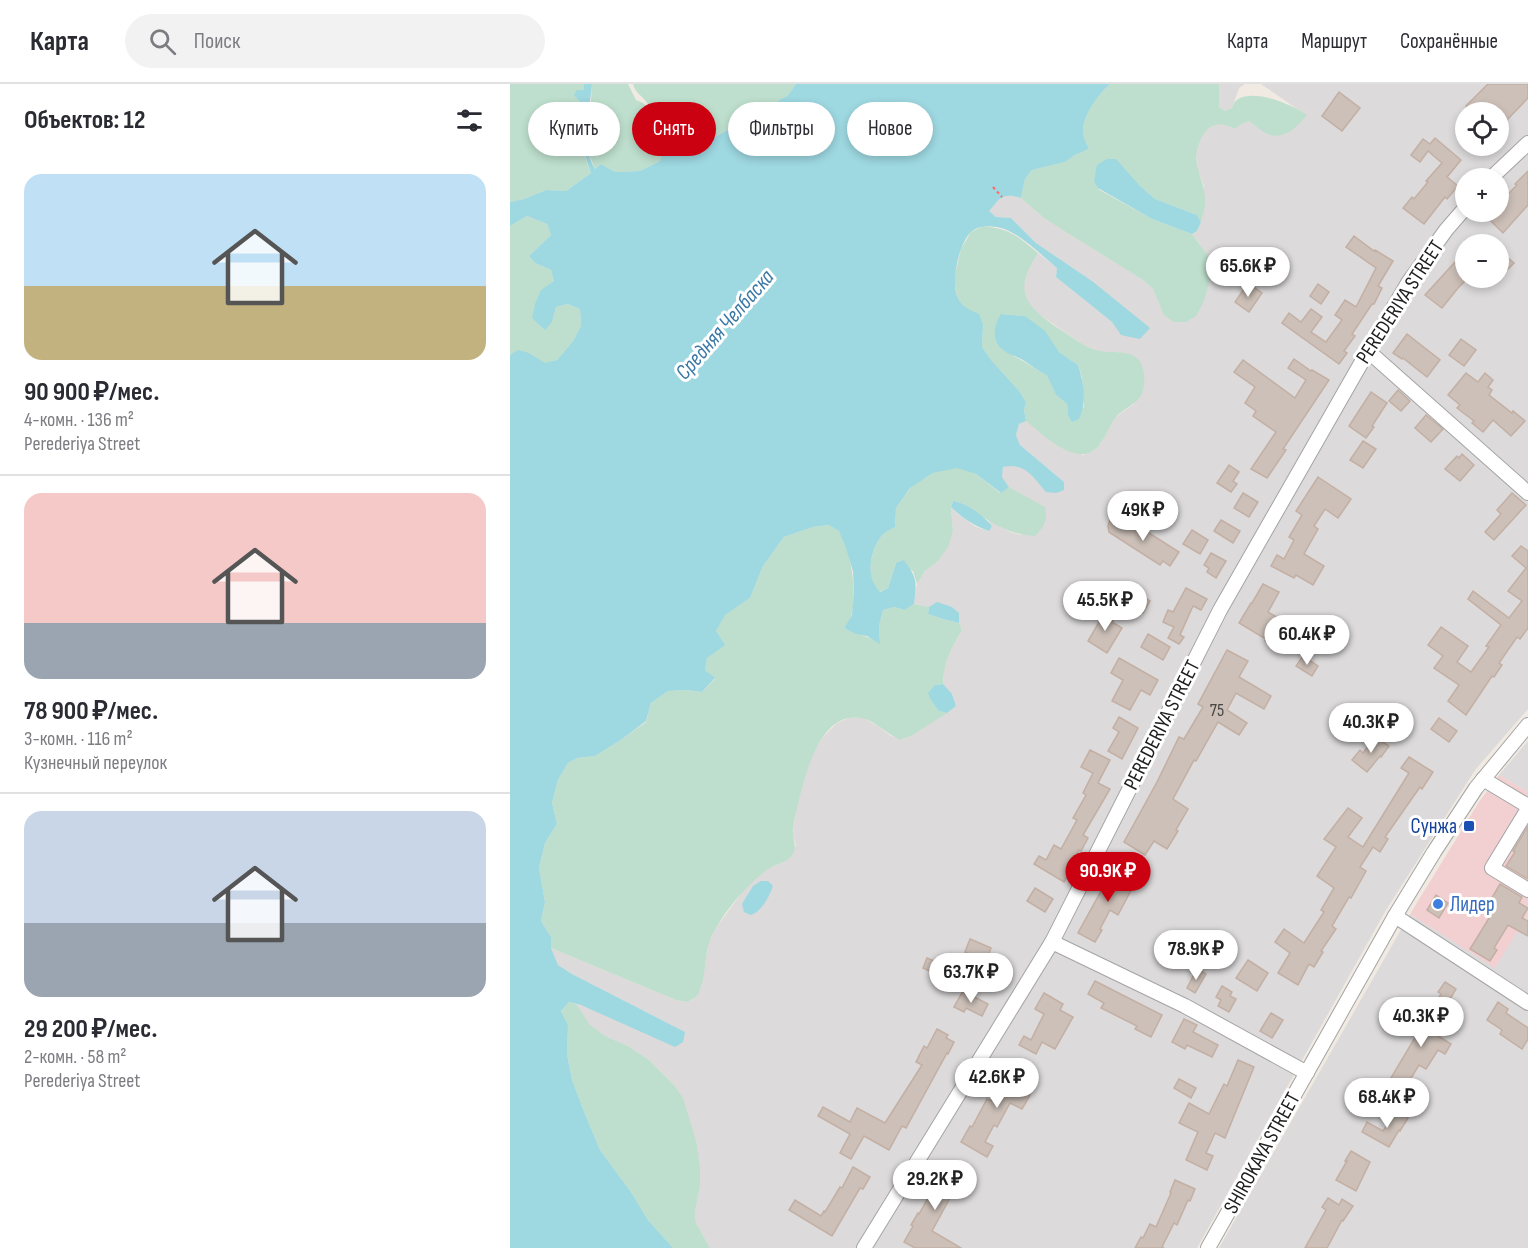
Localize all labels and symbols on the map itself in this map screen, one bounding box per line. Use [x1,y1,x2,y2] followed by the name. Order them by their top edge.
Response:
[1351,235,1449,368] street label: PEREDERIYA STREET
[1193,247,1303,298] pin: 65.6K ₽
[670,264,780,386] water label: Средняя Челбаска
[1101,491,1185,542] pin: 49K ₽
[1050,581,1160,632] pin: 45.5K ₽
[1252,615,1362,666] pin: 60.4K ₽
[1119,656,1206,794] street label: PEREDERIYA STREET
[1210,700,1224,721] house number: 75
[1316,703,1426,754] pin: 40.3K ₽
[1411,814,1457,839] place label: Сунжа
[1462,819,1476,833] marker: Сунжа
[1053,852,1163,903] pin: 90.9K ₽
[1450,892,1495,917] place label: Лидер
[1431,897,1445,911] marker: Лидер
[1141,930,1251,981] pin: 78.9K ₽
[916,953,1026,1004] pin: 63.7K ₽
[1366,997,1476,1048] pin: 40.3K ₽
[942,1058,1052,1109] pin: 42.6K ₽
[1332,1078,1442,1129] pin: 68.4K ₽
[1218,1088,1306,1218] street label: SHIROKAYA STREET
[880,1160,990,1211] pin: 29.2K ₽

